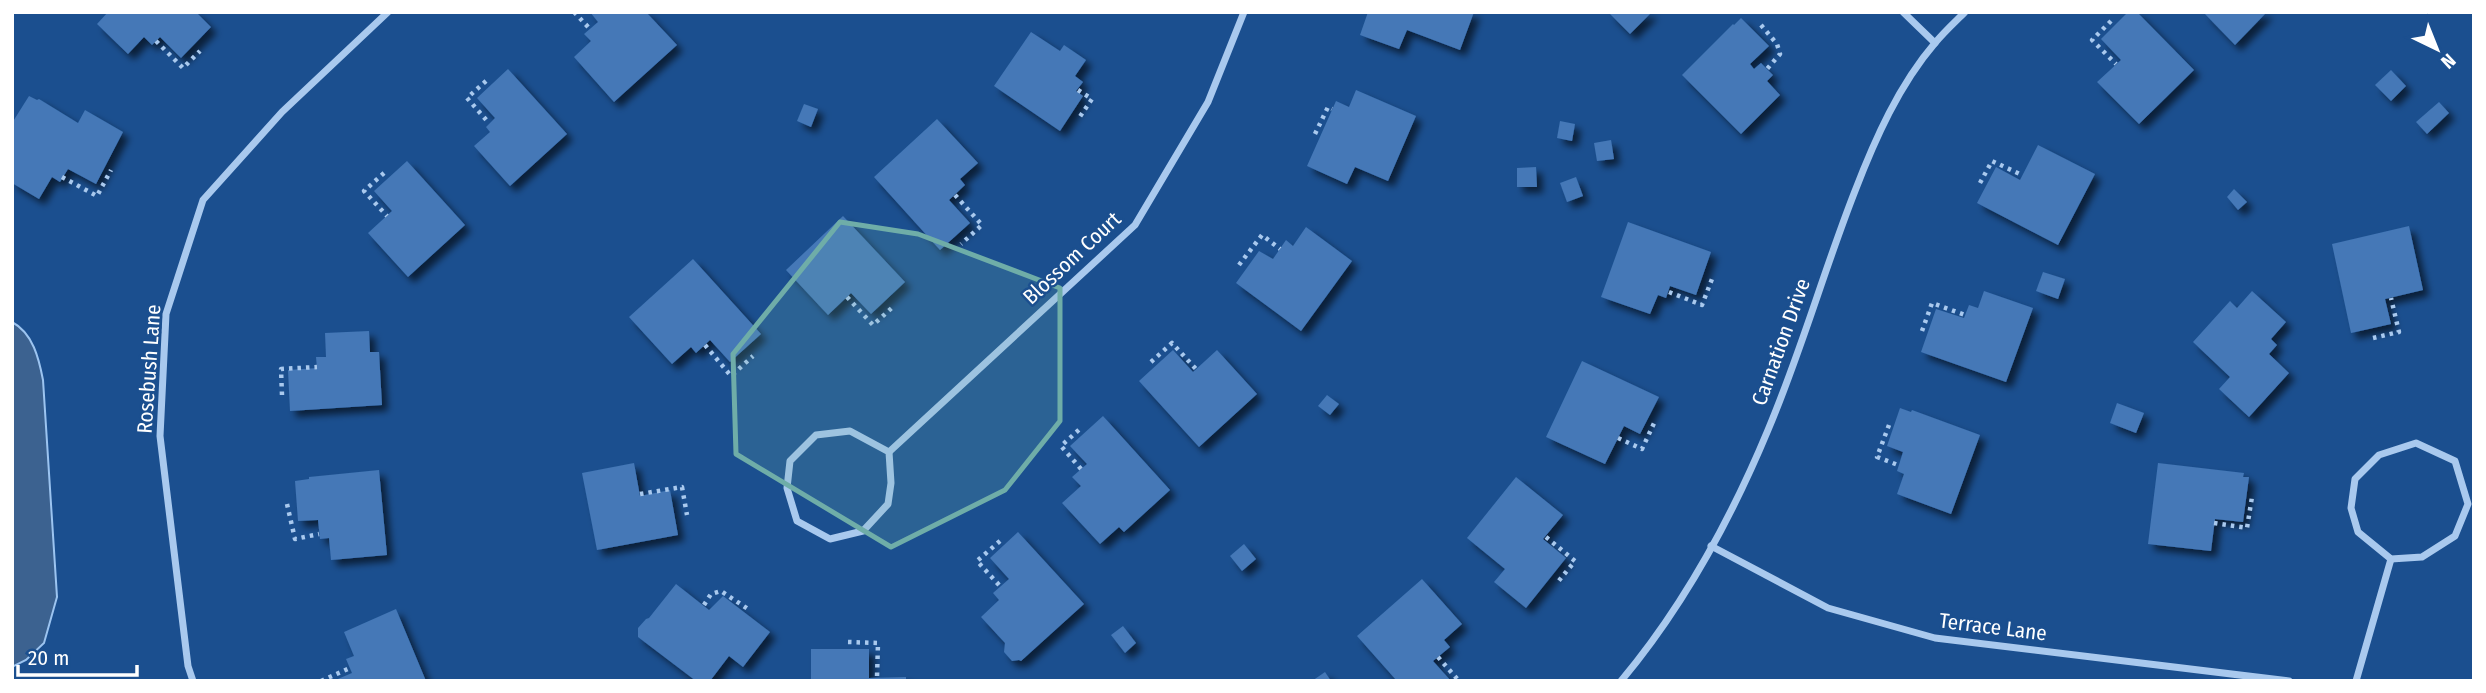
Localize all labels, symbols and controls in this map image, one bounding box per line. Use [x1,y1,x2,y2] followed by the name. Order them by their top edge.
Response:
[2402,14,2472,84] north arrow
[2436,49,2460,73] text: N
[1018,206,1126,310] street label: Blossom Court
[1746,275,1816,409] street label: Carnation Drive
[132,303,166,435] street label: Rosebush Lane
[1938,608,2048,646] street label: Terrace Lane
[18,634,136,678] scale bar
[28,645,69,671] text: 20 m

